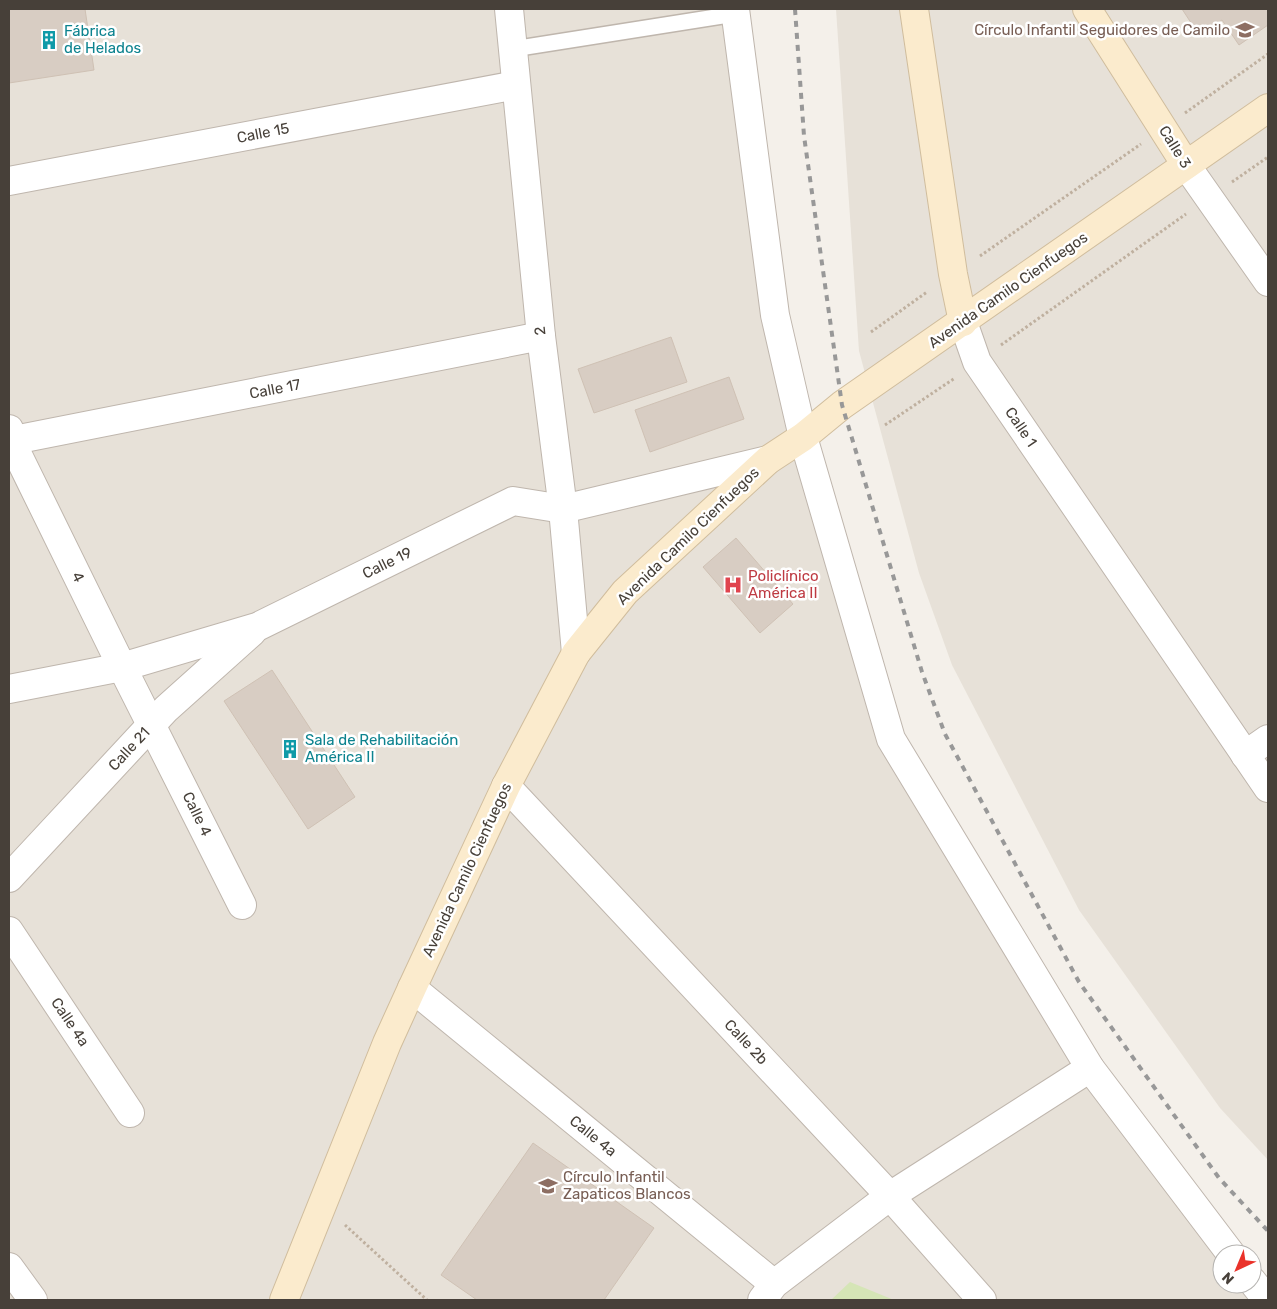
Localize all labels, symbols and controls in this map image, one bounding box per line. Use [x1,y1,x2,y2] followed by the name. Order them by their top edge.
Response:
[1234,19,1256,41] school or university icon: Círculo Infantil Seguidores de Camilo
[974,21,1230,39] place label: Círculo Infantil Seguidores de Camilo
[64,22,142,57] place label: Fábrica de Helados
[38,29,60,51] building icon: Fábrica de Helados
[235,119,291,147] street label: Calle 15
[1155,122,1195,172] street label: Calle 3
[925,228,1091,352] street label: Avenida Camilo Cienfuegos
[531,325,549,336] street label: 2
[248,375,302,403] street label: Calle 17
[1001,404,1041,450] street label: Calle 1
[613,463,763,609] street label: Avenida Camilo Cienfuegos
[359,543,415,583] street label: Calle 19
[748,567,819,602] place label: Policlínico América II
[68,569,88,585] street label: 4
[722,574,744,596] hospital icon: Policlínico América II
[104,724,154,774] street label: Calle 21
[305,731,458,766] place label: Sala de Rehabilitación América II
[279,738,301,760] building icon: Sala de Rehabilitación América II
[419,780,515,960] street label: Avenida Camilo Cienfuegos
[179,789,215,839] street label: Calle 4
[47,994,93,1050] street label: Calle 4a
[721,1016,772,1068] street label: Calle 2b
[566,1112,620,1160] street label: Calle 4a
[563,1168,691,1203] place label: Círculo Infantil Zapaticos Blancos
[537,1175,559,1197] school or university icon: Círculo Infantil Zapaticos Blancos
[1212,1244,1262,1294] north arrow
[1219,1268,1238,1288] text: N

